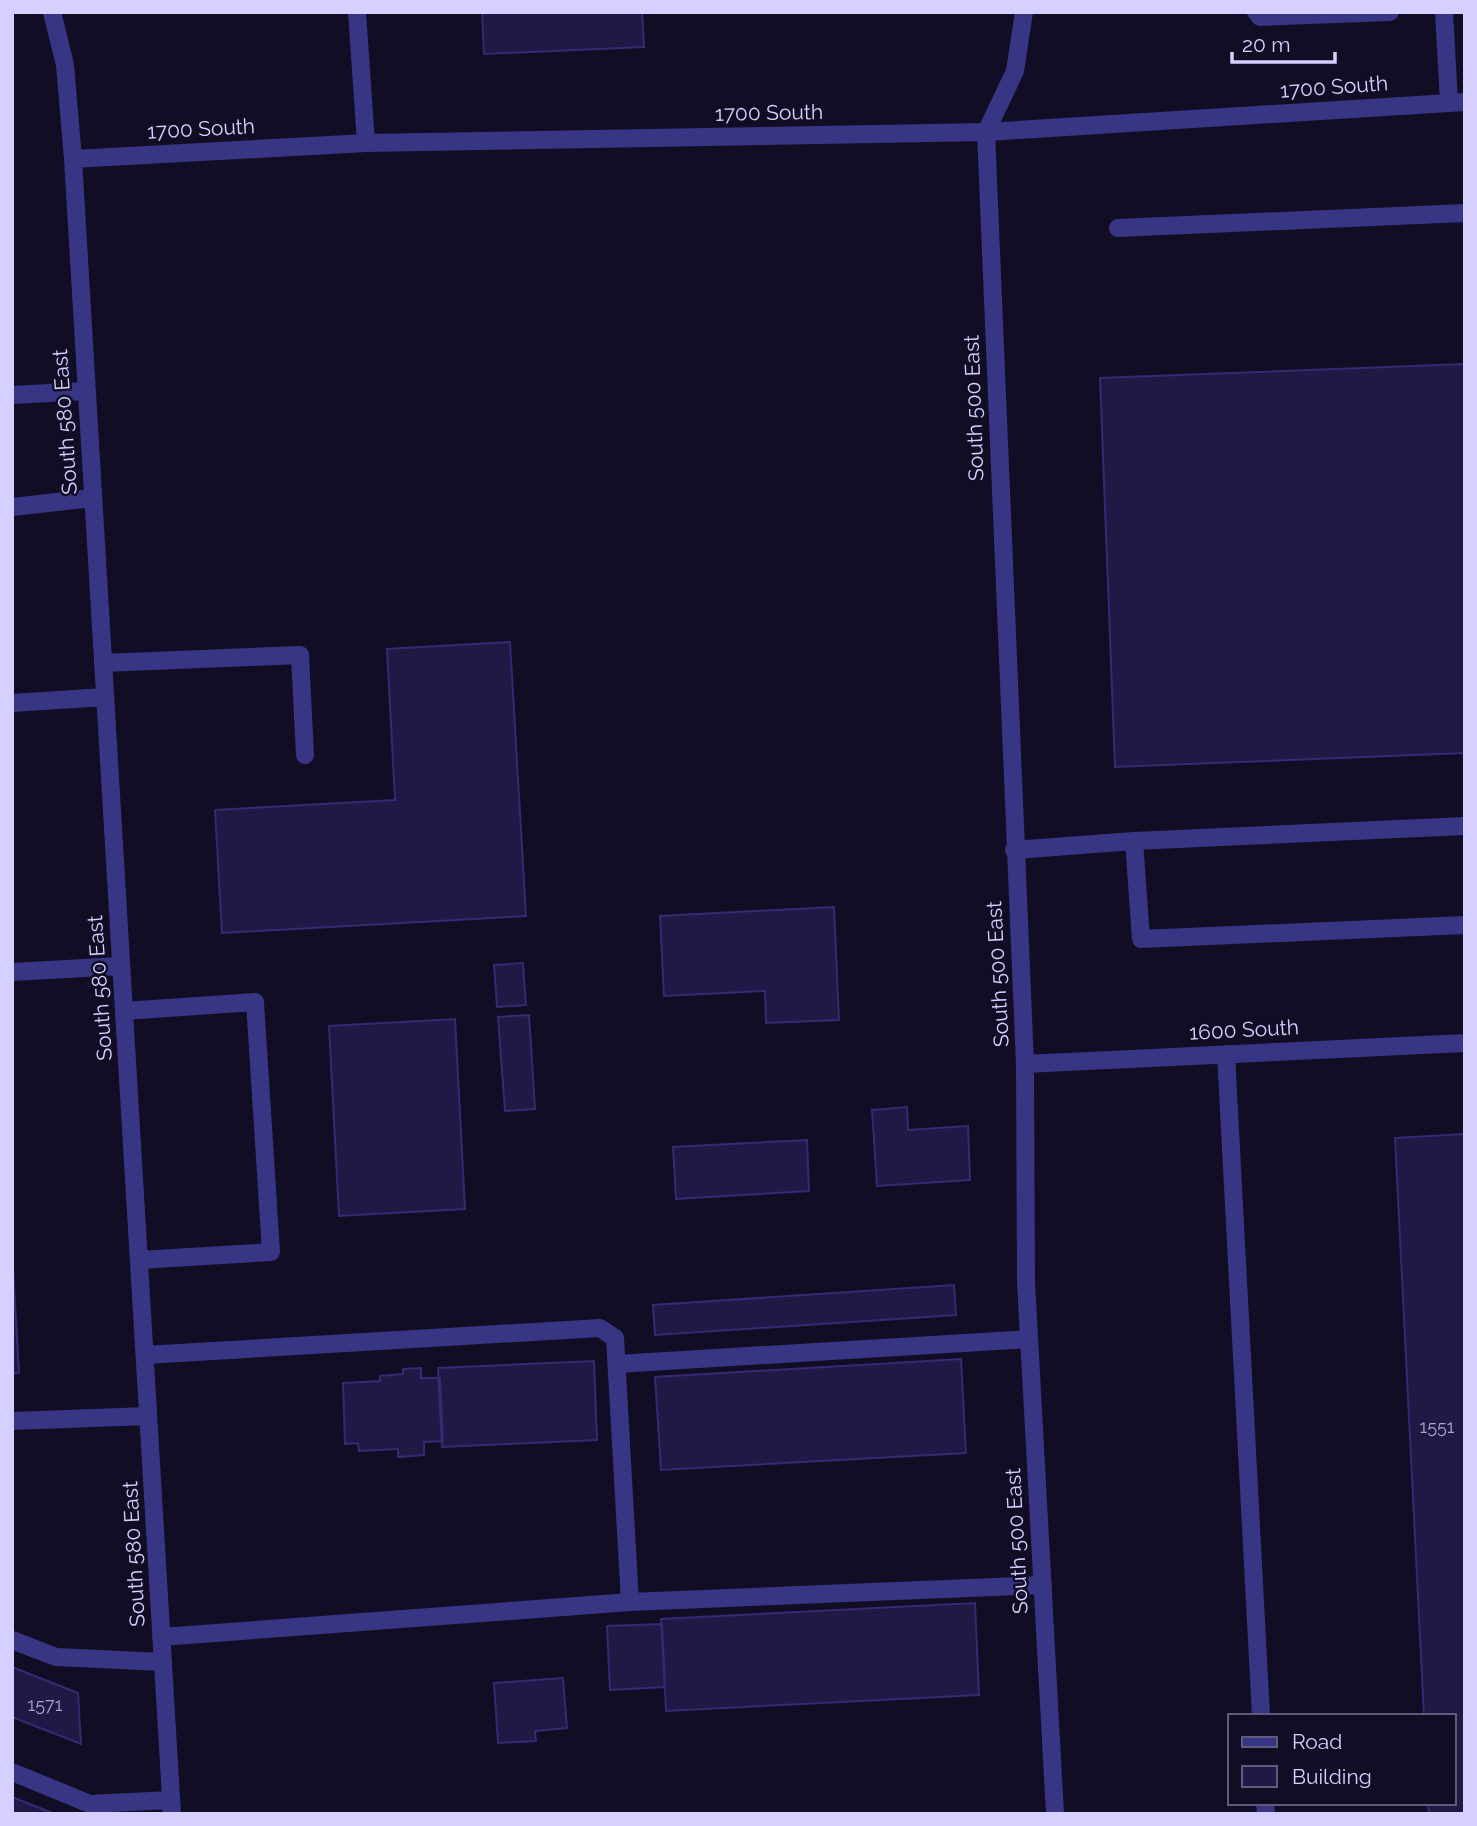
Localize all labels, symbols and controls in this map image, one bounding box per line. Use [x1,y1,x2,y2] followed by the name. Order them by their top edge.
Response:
[1232,21,1335,65] scale bar
[1242,32,1290,57] text: 20 m
[1279,70,1389,103] street label: 1700 South
[715,99,823,126] street label: 1700 South
[146,113,256,144] street label: 1700 South
[958,335,989,482] street label: South 500 East
[47,348,82,496] street label: South 580 East
[981,900,1014,1048] street label: South 500 East
[82,914,117,1062] street label: South 580 East
[1189,1014,1299,1045] street label: 1600 South
[1419,1416,1455,1437] house number: 1551
[1000,1467,1033,1615] street label: South 500 East
[117,1481,150,1627] street label: South 580 East
[28,1694,63,1715] house number: 1571
[1228,1714,1456,1805] legend
[1292,1729,1342,1754] text: Road
[1292,1764,1372,1789] text: Building

